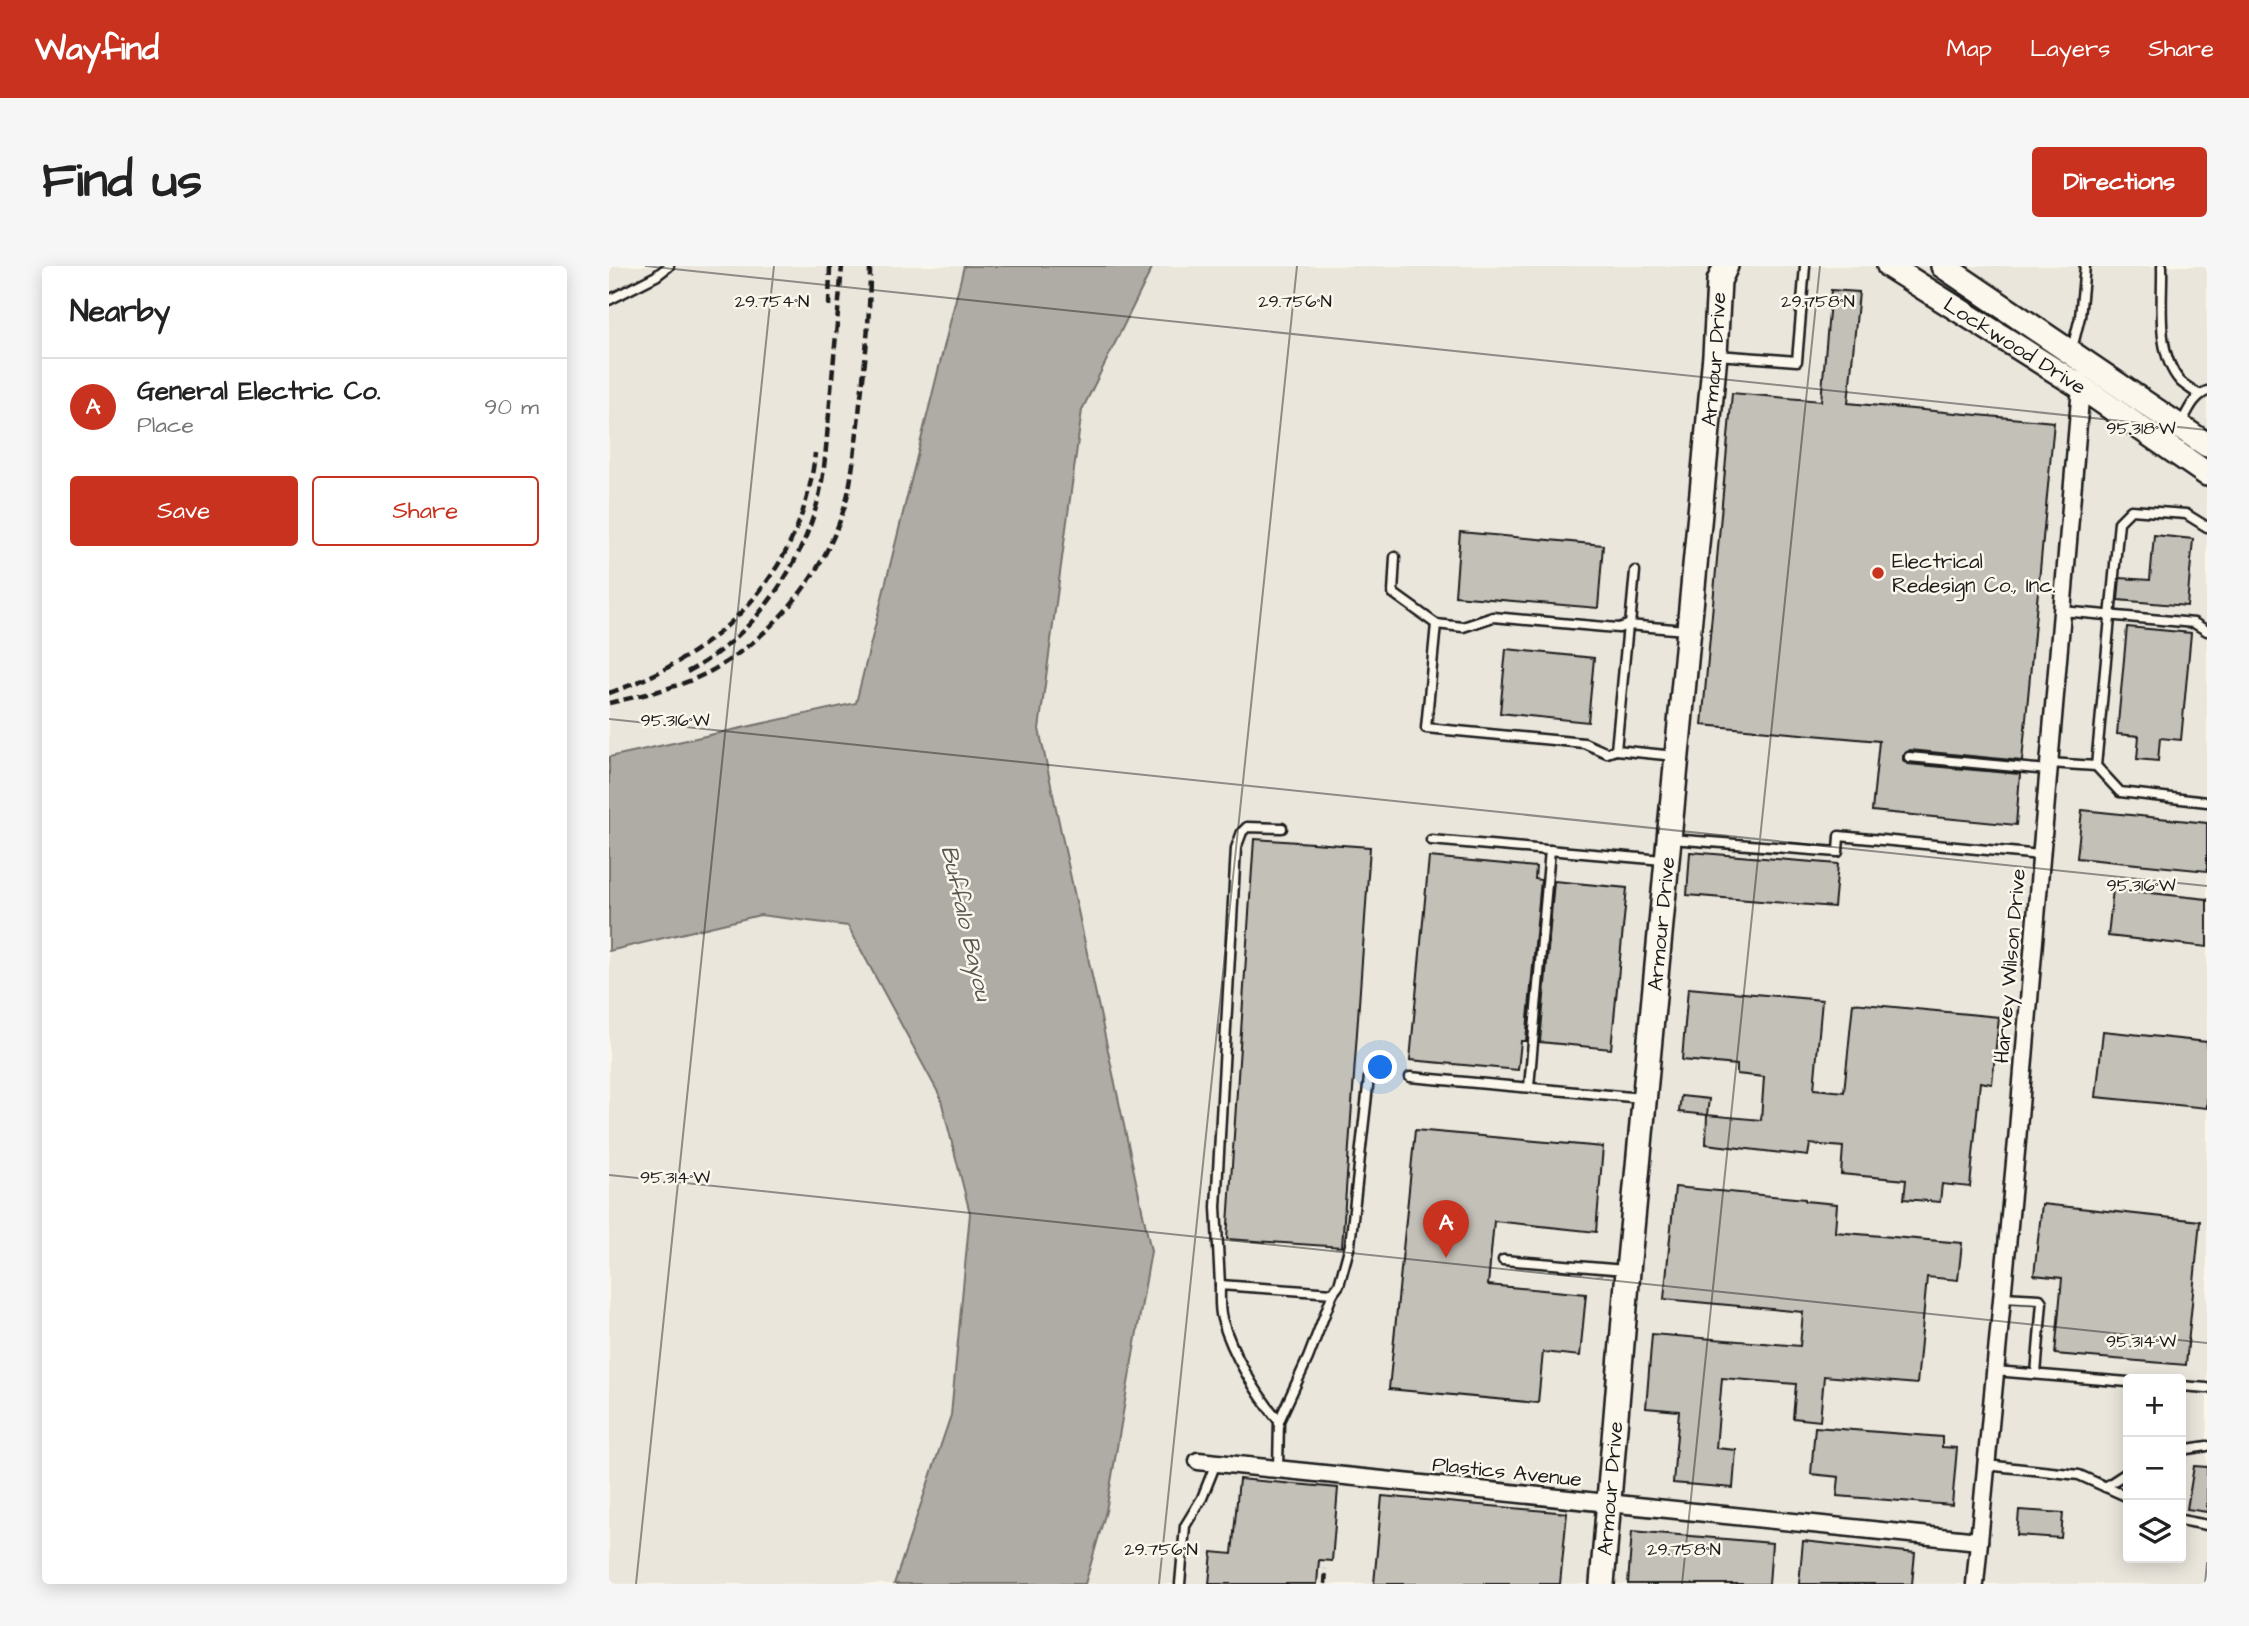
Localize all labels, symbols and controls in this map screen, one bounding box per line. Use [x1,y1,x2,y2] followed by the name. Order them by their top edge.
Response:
[35,26,159,72] text: Wayfind
[1947,32,1992,66] text: Map
[2030,32,2110,66] text: Layers
[2148,32,2214,66] text: Share
[2032,147,2207,217] button: Directions
[42,148,202,216] text: Find us
[735,289,809,314] text: 29.754°N
[1258,289,1332,314] text: 29.756°N
[1781,289,1855,314] text: 29.758°N
[1938,290,2092,401] street label: Lockwood Drive
[70,291,170,333] text: Nearby
[1694,291,1733,428] street label: Armour Drive
[137,373,381,409] text: General Electric Co.
[86,391,100,423] text: A
[484,391,539,423] text: 90 m
[137,409,194,441] text: Place
[2106,416,2176,441] text: 95.318°W
[70,476,298,546] button: Save
[312,476,539,546] button: Share
[1892,547,2056,602] place label: Electrical Redesign Co., Inc.
[1870,565,1886,581] marker: Electrical Redesign Co., Inc.
[640,708,710,733] text: 95.316°W
[932,842,1000,1005] water label: Buffalo Bayou
[1640,855,1682,992] street label: Armour Drive
[1987,867,2035,1065] street label: Harvey Wilson Drive
[2106,873,2176,898] text: 95.316°W
[1363,1050,1397,1084] your location
[640,1165,710,1190] text: 95.314°W
[1423,1200,1469,1258] pin: A
[2106,1329,2176,1354] text: 95.314°W
[2123,1374,2186,1563] map controls
[2123,1374,2186,1437] button: +
[1590,1420,1630,1557] street label: Armour Drive
[2123,1437,2186,1500] button: −
[1431,1450,1583,1494] street label: Plastics Avenue
[2123,1500,2186,1563] button: layers
[1124,1537,1198,1562] text: 29.756°N
[1647,1537,1721,1562] text: 29.758°N

